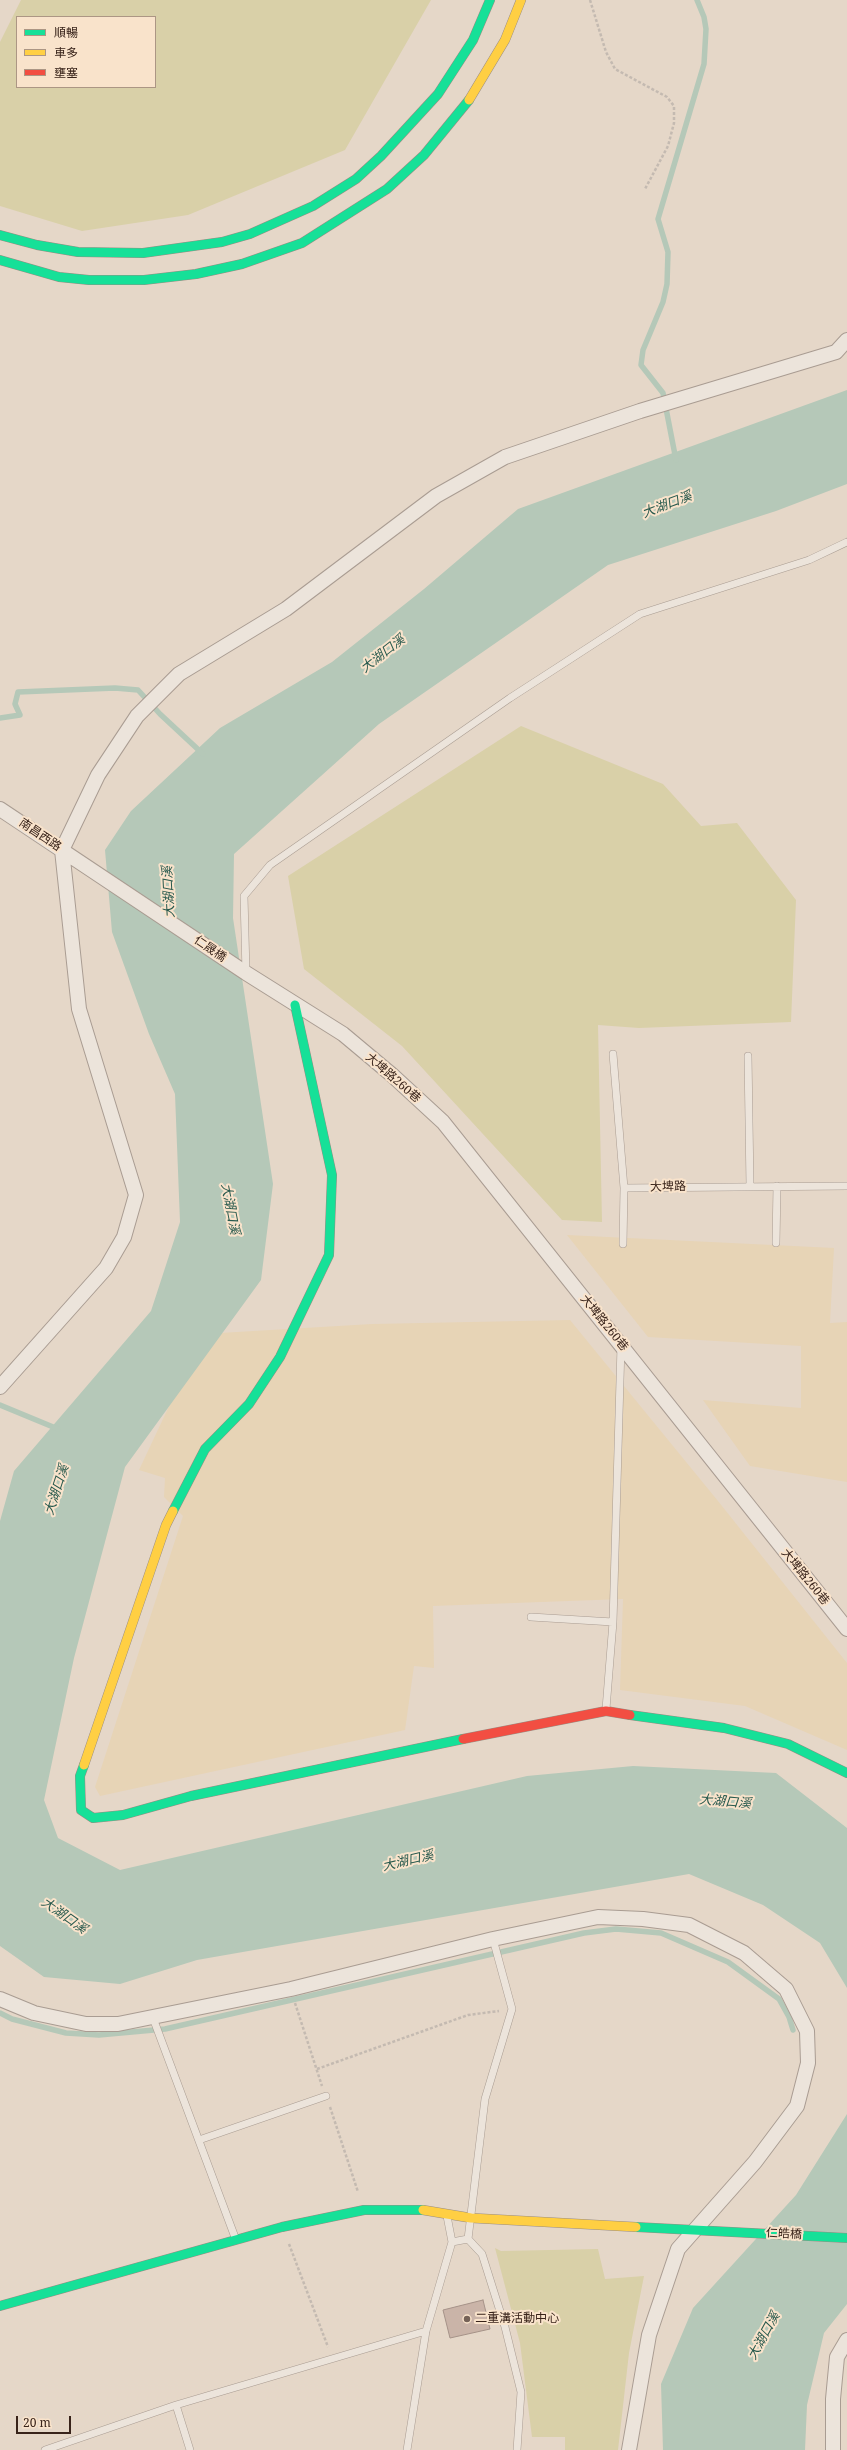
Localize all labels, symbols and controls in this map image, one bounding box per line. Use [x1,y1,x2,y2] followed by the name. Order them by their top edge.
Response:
[16,16,156,88] legend
[54,24,78,41] text: 順暢
[54,44,78,61] text: 車多
[54,64,78,81] text: 壅塞
[640,488,694,522] water label: 大湖口溪
[358,632,408,676] water label: 大湖口溪
[16,816,64,854] street label: 南昌西路
[160,866,178,918] water label: 大湖口溪
[191,933,229,965] street label: 仁晟橋
[363,1050,423,1106] street label: 大埤路260巷
[650,1179,686,1195] street label: 大埤路
[217,1182,243,1236] water label: 大湖口溪
[577,1292,631,1354] street label: 大埤路260巷
[42,1463,72,1517] water label: 大湖口溪
[778,1546,832,1608] street label: 大埤路260巷
[698,1792,752,1812] water label: 大湖口溪
[381,1848,435,1874] water label: 大湖口溪
[38,1895,90,1937] water label: 大湖口溪
[766,2226,802,2242] street label: 仁皓橋
[745,2309,783,2363] water label: 大湖口溪
[475,2312,559,2326] place label: 二重溝活動中心
[462,2314,472,2324] marker: 二重溝活動中心
[18,2408,73,2434] scale bar
[23,2414,51,2431] text: 20 m

